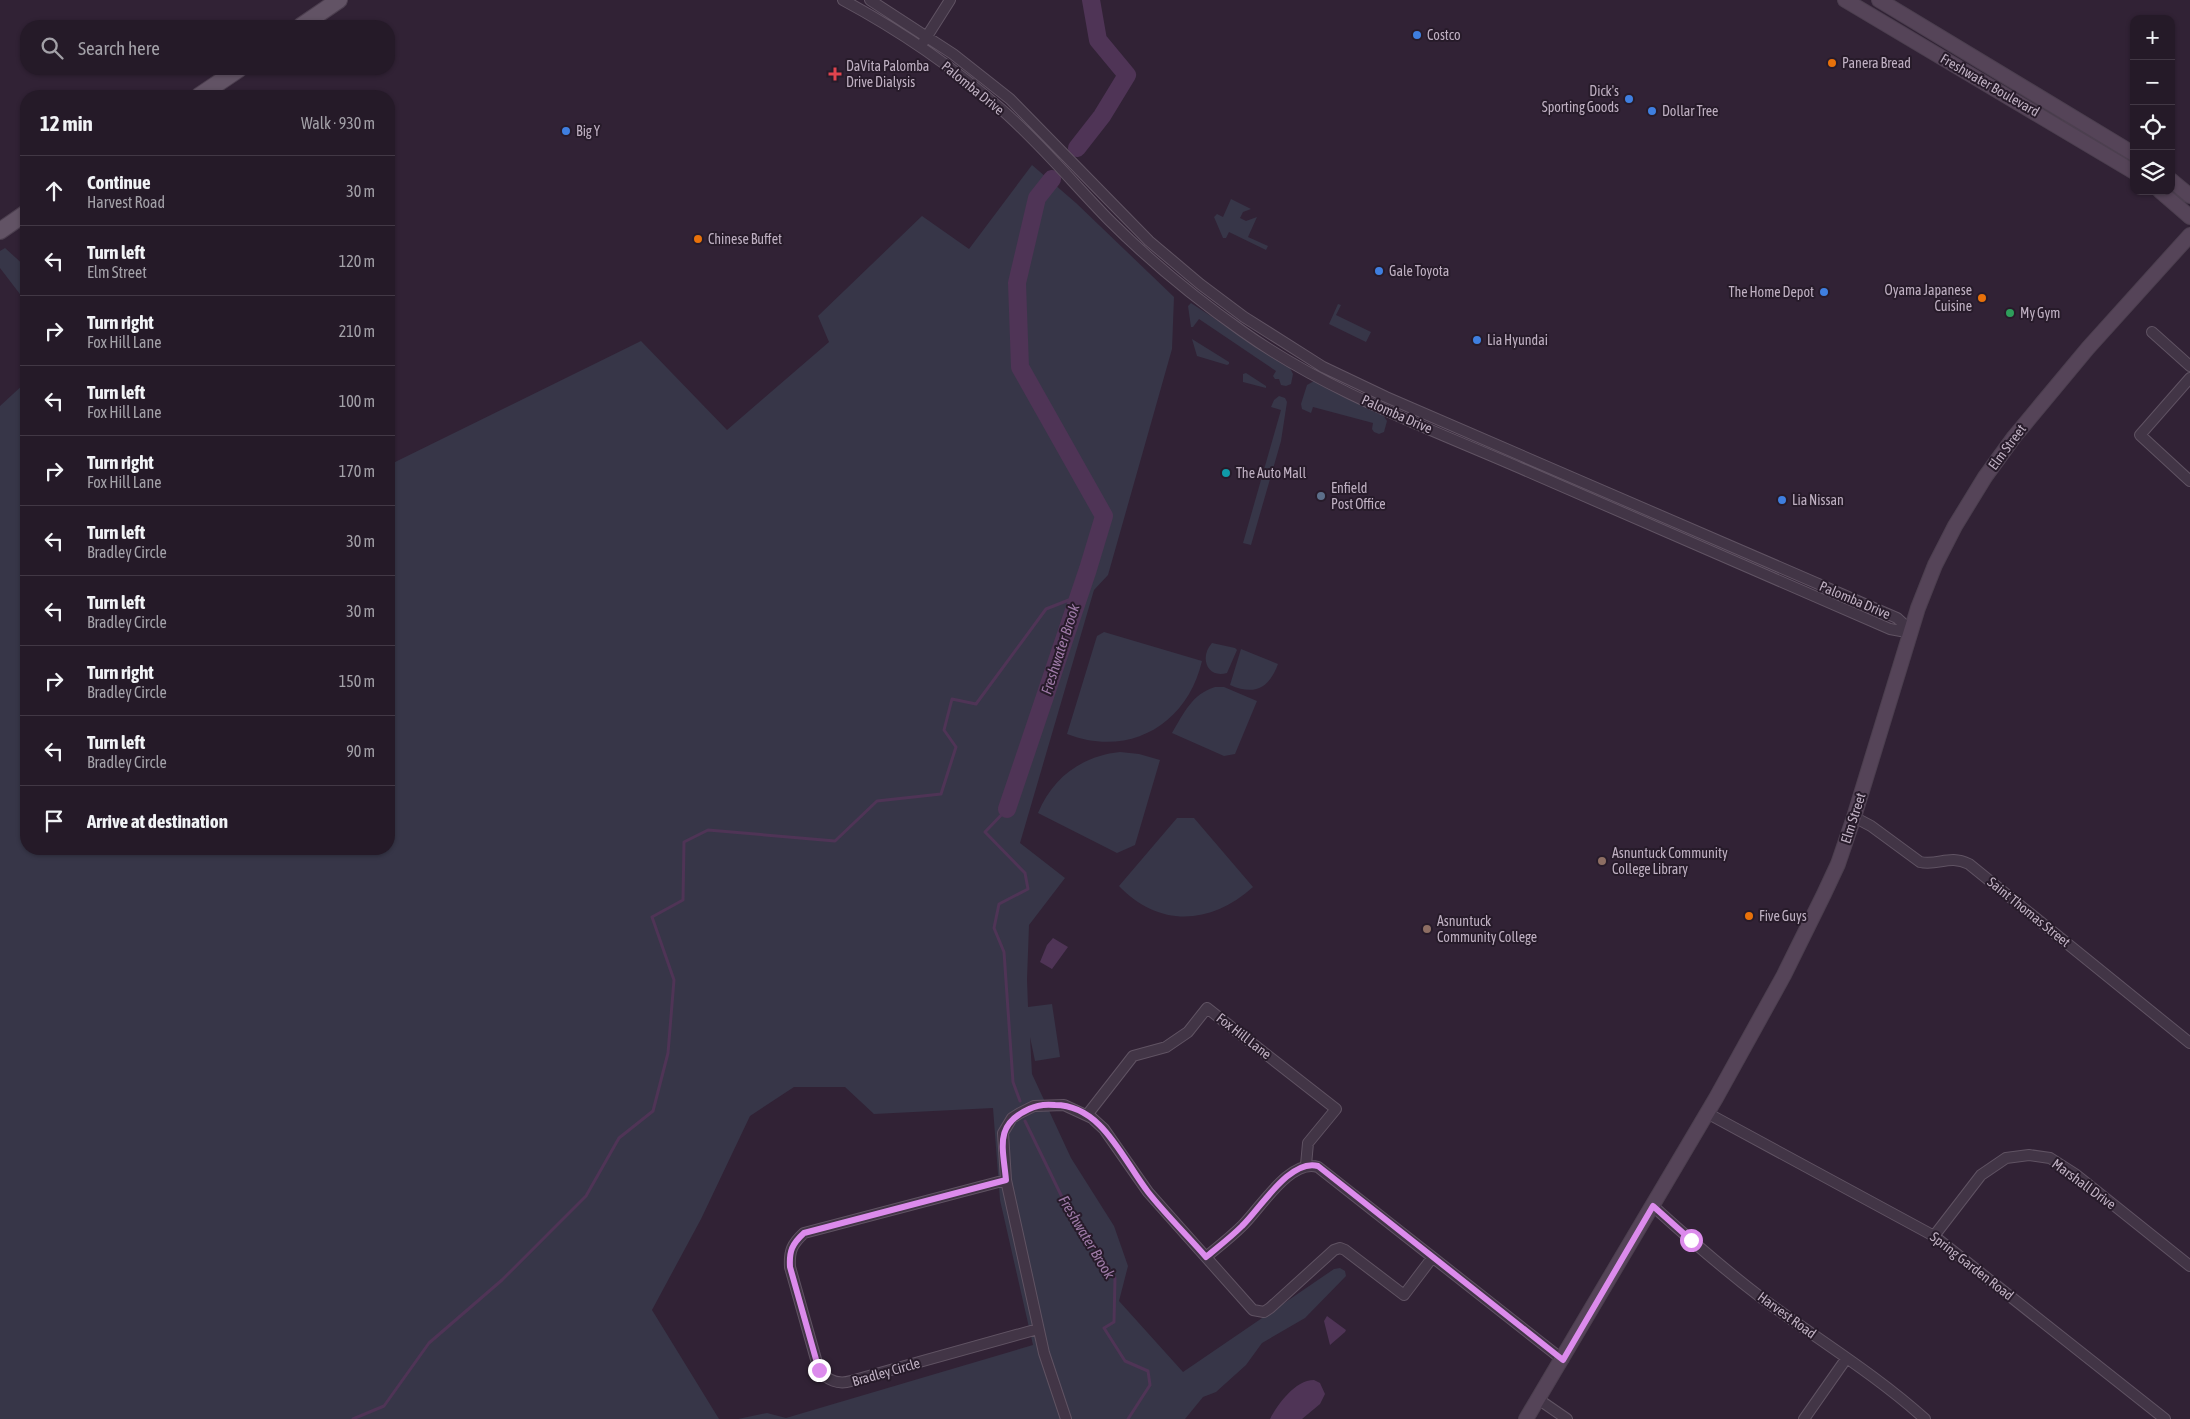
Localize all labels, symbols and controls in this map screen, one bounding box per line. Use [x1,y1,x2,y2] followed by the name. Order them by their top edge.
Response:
[2130,15,2175,195] map controls
[2130,15,2175,60] button: +
[20,20,395,75] search box
[1427,27,1460,43] place label: Costco
[1411,29,1423,41] marker: Costco
[38,34,66,62] icon: search
[78,37,160,59] text: Search here
[1938,50,2042,120] street label: Freshwater Boulevard
[1842,55,1911,71] place label: Panera Bread
[1826,57,1838,69] marker: Panera Bread
[846,58,929,90] place label: DaVita Palomba Drive Dialysis
[939,58,1007,118] street label: Palomba Drive
[2130,60,2175,105] button: −
[828,67,842,81] marker: DaVita Palomba Drive Dialysis
[1542,83,1619,115] place label: Dick's Sporting Goods
[1623,93,1635,105] marker: Dick's Sporting Goods
[1662,103,1718,119] place label: Dollar Tree
[1646,105,1658,117] marker: Dollar Tree
[2130,105,2175,150] button: locate
[40,111,93,135] text: 12 min
[301,114,375,132] text: Walk · 930 m
[576,123,601,139] place label: Big Y
[560,125,572,137] marker: Big Y
[2130,150,2175,195] button: layers
[87,171,151,193] text: Continue
[40,177,68,205] icon: ahead
[346,182,375,200] text: 30 m
[87,193,165,211] text: Harvest Road
[708,231,782,247] place label: Chinese Buffet
[692,233,704,245] marker: Chinese Buffet
[87,241,145,263] text: Turn left
[40,247,68,275] icon: left
[339,252,375,270] text: 120 m
[87,263,147,281] text: Elm Street
[1389,263,1449,279] place label: Gale Toyota
[1373,265,1385,277] marker: Gale Toyota
[1885,282,1972,314] place label: Oyama Japanese Cuisine
[1729,284,1814,300] place label: The Home Depot
[1818,286,1830,298] marker: The Home Depot
[1976,292,1988,304] marker: Oyama Japanese Cuisine
[2020,305,2060,321] place label: My Gym
[2004,307,2016,319] marker: My Gym
[87,311,154,333] text: Turn right
[40,317,68,345] icon: right
[339,322,375,340] text: 210 m
[1487,332,1548,348] place label: Lia Hyundai
[87,333,161,351] text: Fox Hill Lane
[1471,334,1483,346] marker: Lia Hyundai
[87,381,145,403] text: Turn left
[40,387,68,415] icon: left
[1359,391,1435,437] street label: Palomba Drive
[339,392,375,410] text: 100 m
[87,403,161,421] text: Fox Hill Lane
[1985,421,2029,473] street label: Elm Street
[87,451,154,473] text: Turn right
[40,457,68,485] icon: right
[339,462,375,480] text: 170 m
[1236,465,1307,481] place label: The Auto Mall
[1220,467,1232,479] marker: The Auto Mall
[87,473,161,491] text: Fox Hill Lane
[1331,480,1386,512] place label: Enfield Post Office
[1315,490,1327,502] marker: Enfield Post Office
[1792,492,1844,508] place label: Lia Nissan
[1776,494,1788,506] marker: Lia Nissan
[87,521,145,543] text: Turn left
[40,527,68,555] icon: left
[346,532,375,550] text: 30 m
[87,543,167,561] text: Bradley Circle
[1817,578,1893,622] street label: Palomba Drive
[87,591,145,613] text: Turn left
[40,597,68,625] icon: left
[1037,601,1083,696] water label: Freshwater Brook
[346,602,375,620] text: 30 m
[87,613,167,631] text: Bradley Circle
[87,661,154,683] text: Turn right
[40,667,68,695] icon: right
[339,672,375,690] text: 150 m
[87,683,167,701] text: Bradley Circle
[87,731,145,753] text: Turn left
[40,737,68,765] icon: left
[346,742,375,760] text: 90 m
[87,753,167,771] text: Bradley Circle
[1837,791,1869,845] street label: Elm Street
[40,807,68,835] icon: arrive
[87,810,228,832] text: Arrive at destination
[1612,845,1728,877] place label: Asnuntuck Community College Library
[1596,855,1608,867] marker: Asnuntuck Community College Library
[1984,874,2074,950] street label: Saint Thomas Street
[1759,908,1807,924] place label: Five Guys
[1743,910,1755,922] marker: Five Guys
[1437,913,1537,945] place label: Asnuntuck Community College
[1421,923,1433,935] marker: Asnuntuck Community College
[1213,1010,1275,1062] street label: Fox Hill Lane
[2049,1156,2119,1212] street label: Marshall Drive
[1055,1192,1119,1282] water label: Freshwater Brook
[1680,1229,1703,1252] route start
[1927,1229,2017,1303] street label: Spring Garden Road
[1755,1288,1819,1342] street label: Harvest Road
[850,1355,922,1389] street label: Bradley Circle
[808,1359,831,1382] route end

